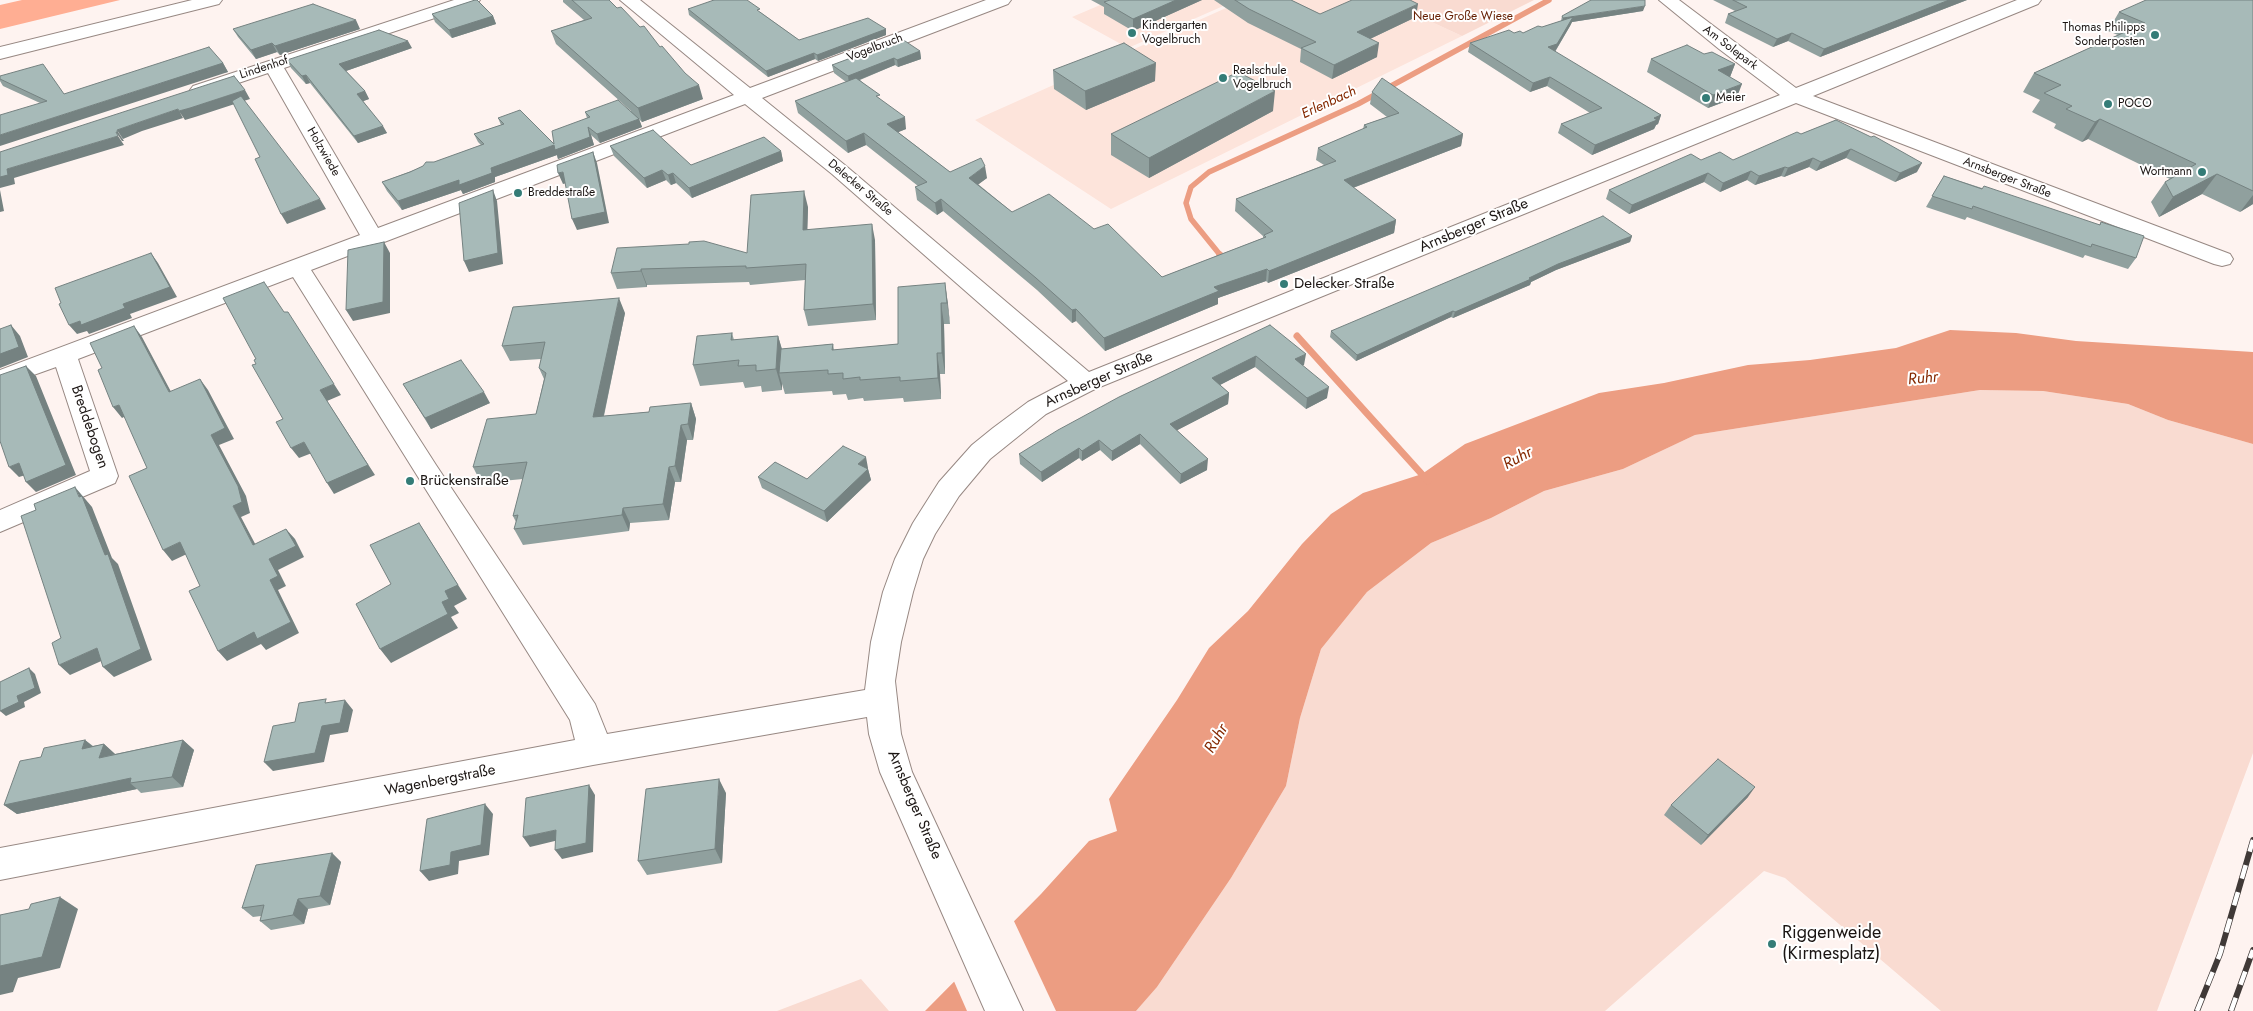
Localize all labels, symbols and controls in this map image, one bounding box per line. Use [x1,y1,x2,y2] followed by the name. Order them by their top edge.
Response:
[1413,10,1513,24] park label: Neue Große Wiese
[1142,19,1207,47] place label: Kindergarten Vogelbruch
[2063,21,2145,49] place label: Thomas Philipps Sonderposten
[1700,23,1760,73] street label: Am Solepark
[1126,27,1138,39] marker: Kindergarten Vogelbruch
[2149,29,2161,41] marker: Thomas Philipps Sonderposten
[845,31,905,65] street label: Vogelbruch
[238,53,290,83] street label: Lindenhof
[1233,64,1292,92] place label: Realschule Vogelbruch
[1217,72,1229,84] marker: Realschule Vogelbruch
[1299,83,1359,123] water label: Erlenbach
[1716,91,1745,105] place label: Meier
[1700,92,1712,104] marker: Meier
[2118,97,2152,111] place label: POCO
[2102,98,2114,110] marker: POCO
[303,125,343,179] street label: Holzwiede
[1961,155,2053,201] street label: Arnsberger Straße
[825,157,895,219] street label: Delecker Straße
[2140,165,2192,179] place label: Wortmann
[2196,166,2208,178] marker: Wortmann
[528,186,595,200] place label: Breddestraße
[512,187,524,199] marker: Breddestraße
[1417,195,1531,257] street label: Arnsberger Straße
[1294,275,1394,293] place label: Delecker Straße
[1278,278,1290,290] marker: Delecker Straße
[1042,348,1156,412] street label: Arnsberger Straße
[1907,368,1939,390] water label: Ruhr
[66,383,112,471] street label: Breddebogen
[1500,443,1536,475] water label: Ruhr
[420,472,509,490] place label: Brückenstraße
[404,475,416,487] marker: Brückenstraße
[1201,721,1233,757] water label: Ruhr
[883,748,945,862] street label: Arnsberger Straße
[383,761,497,801] street label: Wagenbergstraße
[1782,923,1881,966] place label: Riggenweide (Kirmesplatz)
[1766,938,1778,950] marker: Riggenweide (Kirmesplatz)

